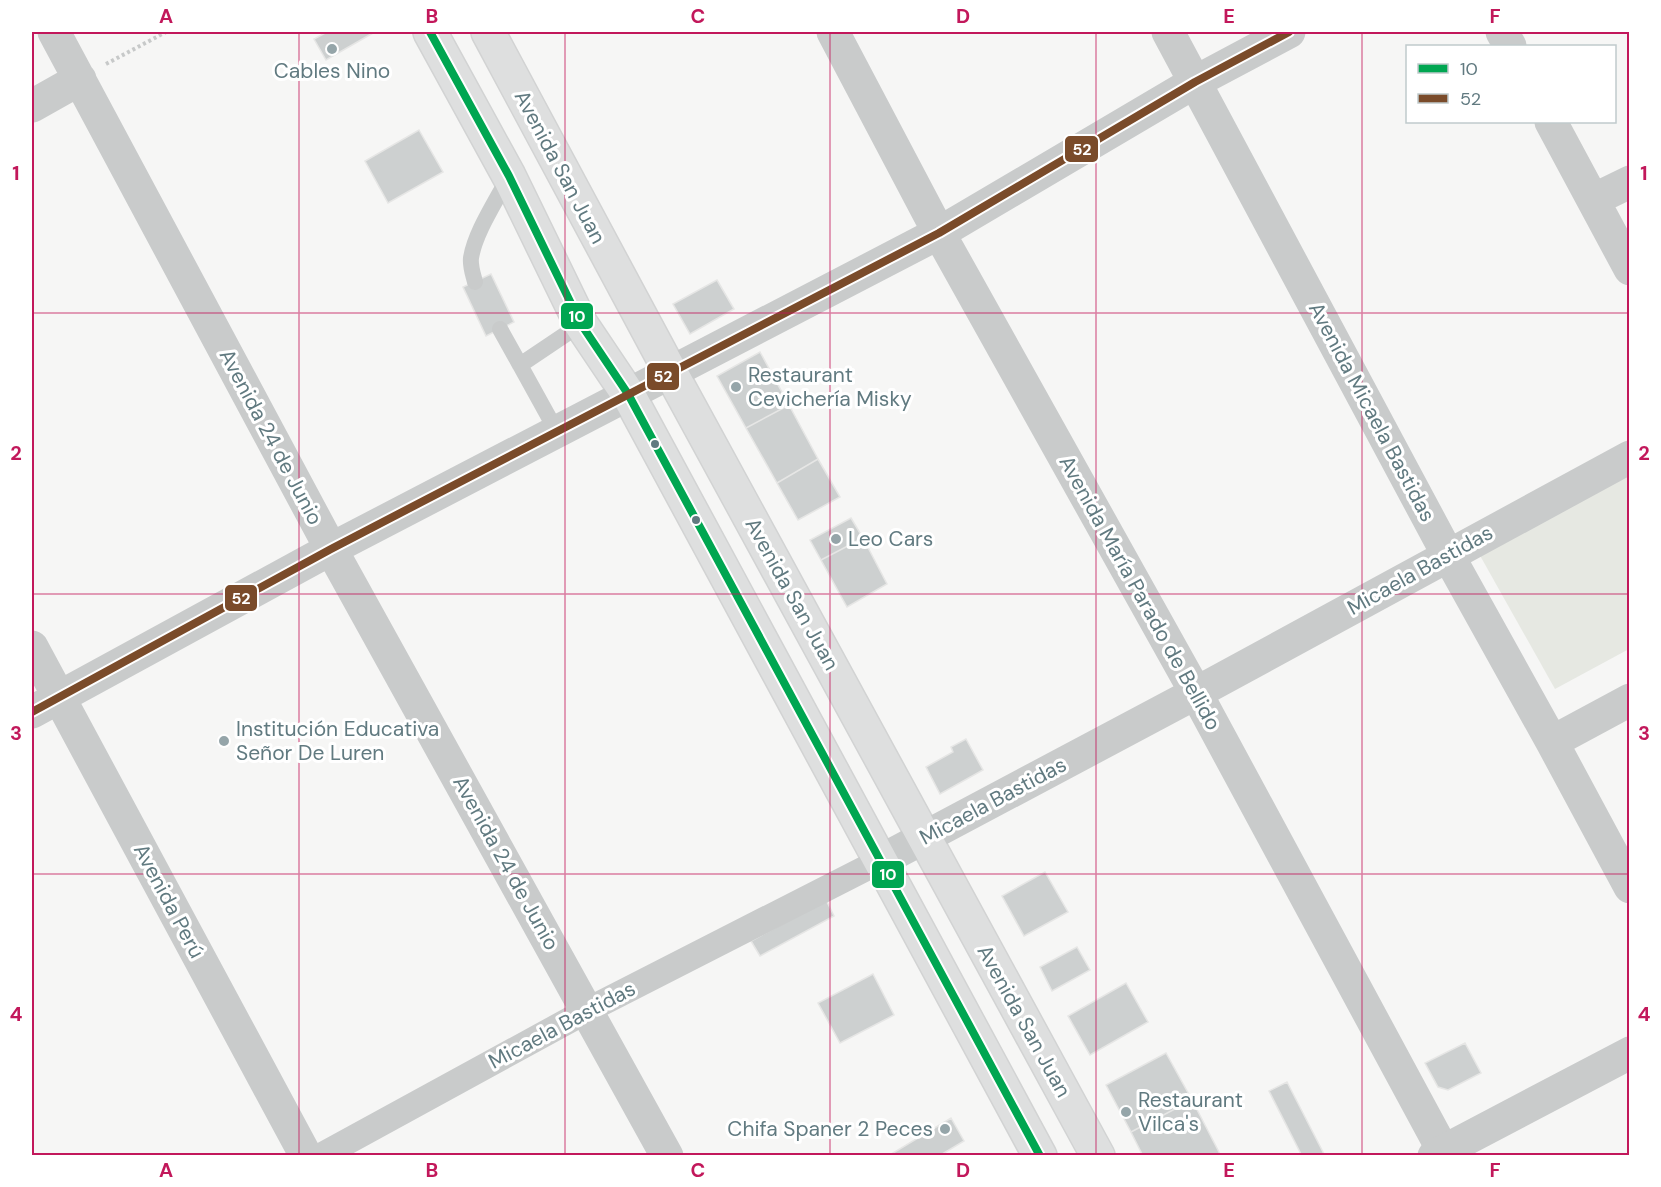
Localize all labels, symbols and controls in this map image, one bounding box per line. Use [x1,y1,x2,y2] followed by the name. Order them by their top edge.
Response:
[159,3,173,29] text: A
[426,3,438,29] text: B
[691,3,705,29] text: C
[956,3,970,29] text: D
[1223,3,1235,29] text: E
[1489,3,1501,29] text: F
[325,42,339,56] marker: Cables Nino
[1406,45,1616,123] legend
[274,57,390,85] place label: Cables Nino
[1460,57,1478,81] text: 10
[508,85,612,249] street label: Avenida San Juan
[1460,87,1481,111] text: 52
[1064,135,1099,163] line badge: 52
[1072,139,1092,160] text: 52
[12,160,20,186] text: 1
[1640,160,1648,186] text: 1
[1302,297,1442,527] street label: Avenida Micaela Bastidas
[560,302,594,330] line badge: 10
[568,306,586,327] text: 10
[213,344,329,530] street label: Avenida 24 de Junio
[748,361,912,413] place label: Restaurant Cevichería Misky
[646,362,680,391] line badge: 52
[653,366,673,387] text: 52
[729,380,743,394] marker: Restaurant Cevichería Misky
[649,438,661,450] unlabelled marker
[10,440,22,466] text: 2
[1638,440,1650,466] text: 2
[1053,451,1227,735] street label: Avenida María Parado de Bellido
[739,513,845,675] street label: Avenida San Juan
[690,514,702,526] unlabelled marker
[1342,518,1498,622] street label: Micaela Bastidas
[848,525,933,553] place label: Leo Cars
[829,532,843,546] marker: Leo Cars
[224,584,258,612] line badge: 52
[231,588,251,609] text: 52
[236,715,439,767] place label: Institución Educativa Señor De Luren
[10,720,22,746] text: 3
[1638,720,1650,746] text: 3
[217,734,231,748] marker: Institución Educativa Señor De Luren
[915,751,1071,851] street label: Micaela Bastidas
[446,771,566,955] street label: Avenida 24 de Junio
[127,839,211,963] street label: Avenida Perú
[871,860,905,889] line badge: 10
[879,864,897,885] text: 10
[971,940,1077,1102] street label: Avenida San Juan
[484,975,640,1075] street label: Micaela Bastidas
[10,1001,23,1027] text: 4
[1638,1001,1651,1027] text: 4
[1138,1086,1243,1138] place label: Restaurant Vilca's
[1119,1105,1133,1119] marker: Restaurant Vilca's
[727,1115,933,1143] place label: Chifa Spaner 2 Peces
[938,1122,952,1136] marker: Chifa Spaner 2 Peces
[159,1157,173,1183] text: A
[426,1157,438,1183] text: B
[691,1157,705,1183] text: C
[956,1157,970,1183] text: D
[1223,1157,1235,1183] text: E
[1489,1157,1501,1183] text: F

